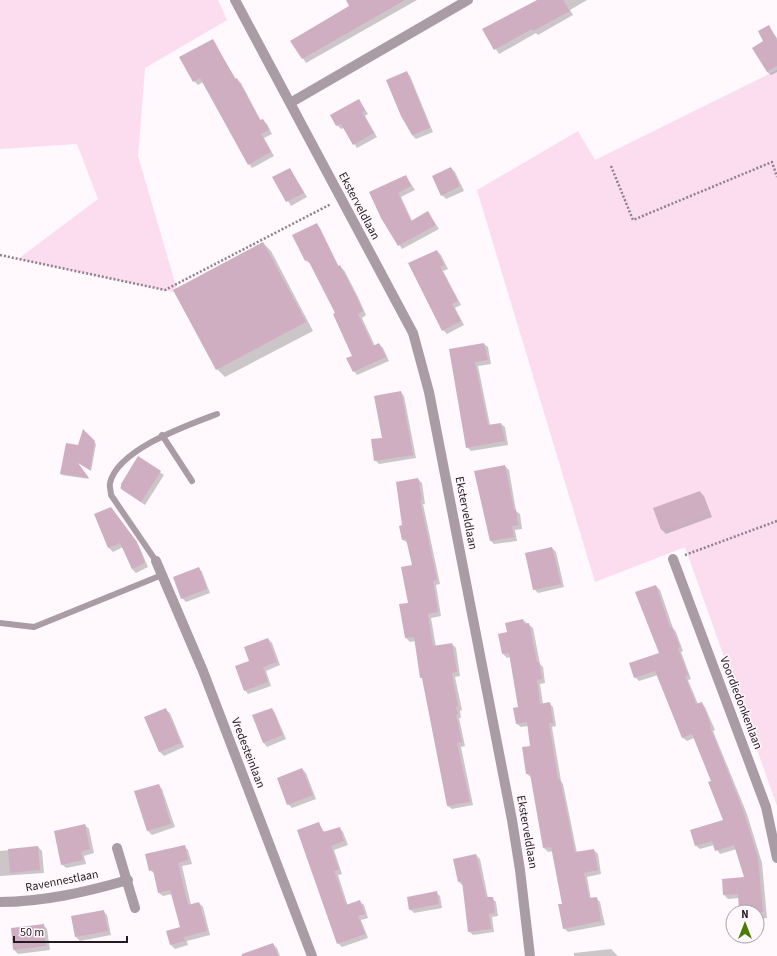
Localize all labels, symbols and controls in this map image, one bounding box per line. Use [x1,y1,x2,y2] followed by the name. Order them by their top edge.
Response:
[334,169,384,243] street label: Eksterveldlaan
[451,475,481,551] street label: Eksterveldlaan
[715,654,767,752] street label: Voordiedonkenlaan
[227,715,269,791] street label: Vredesteinlaan
[512,794,542,870] street label: Eksterveldlaan
[24,866,100,896] street label: Ravennestlaan
[725,904,765,944] north arrow
[741,907,749,922] text: N
[14,918,127,944] scale bar
[20,924,44,941] text: 50 m

